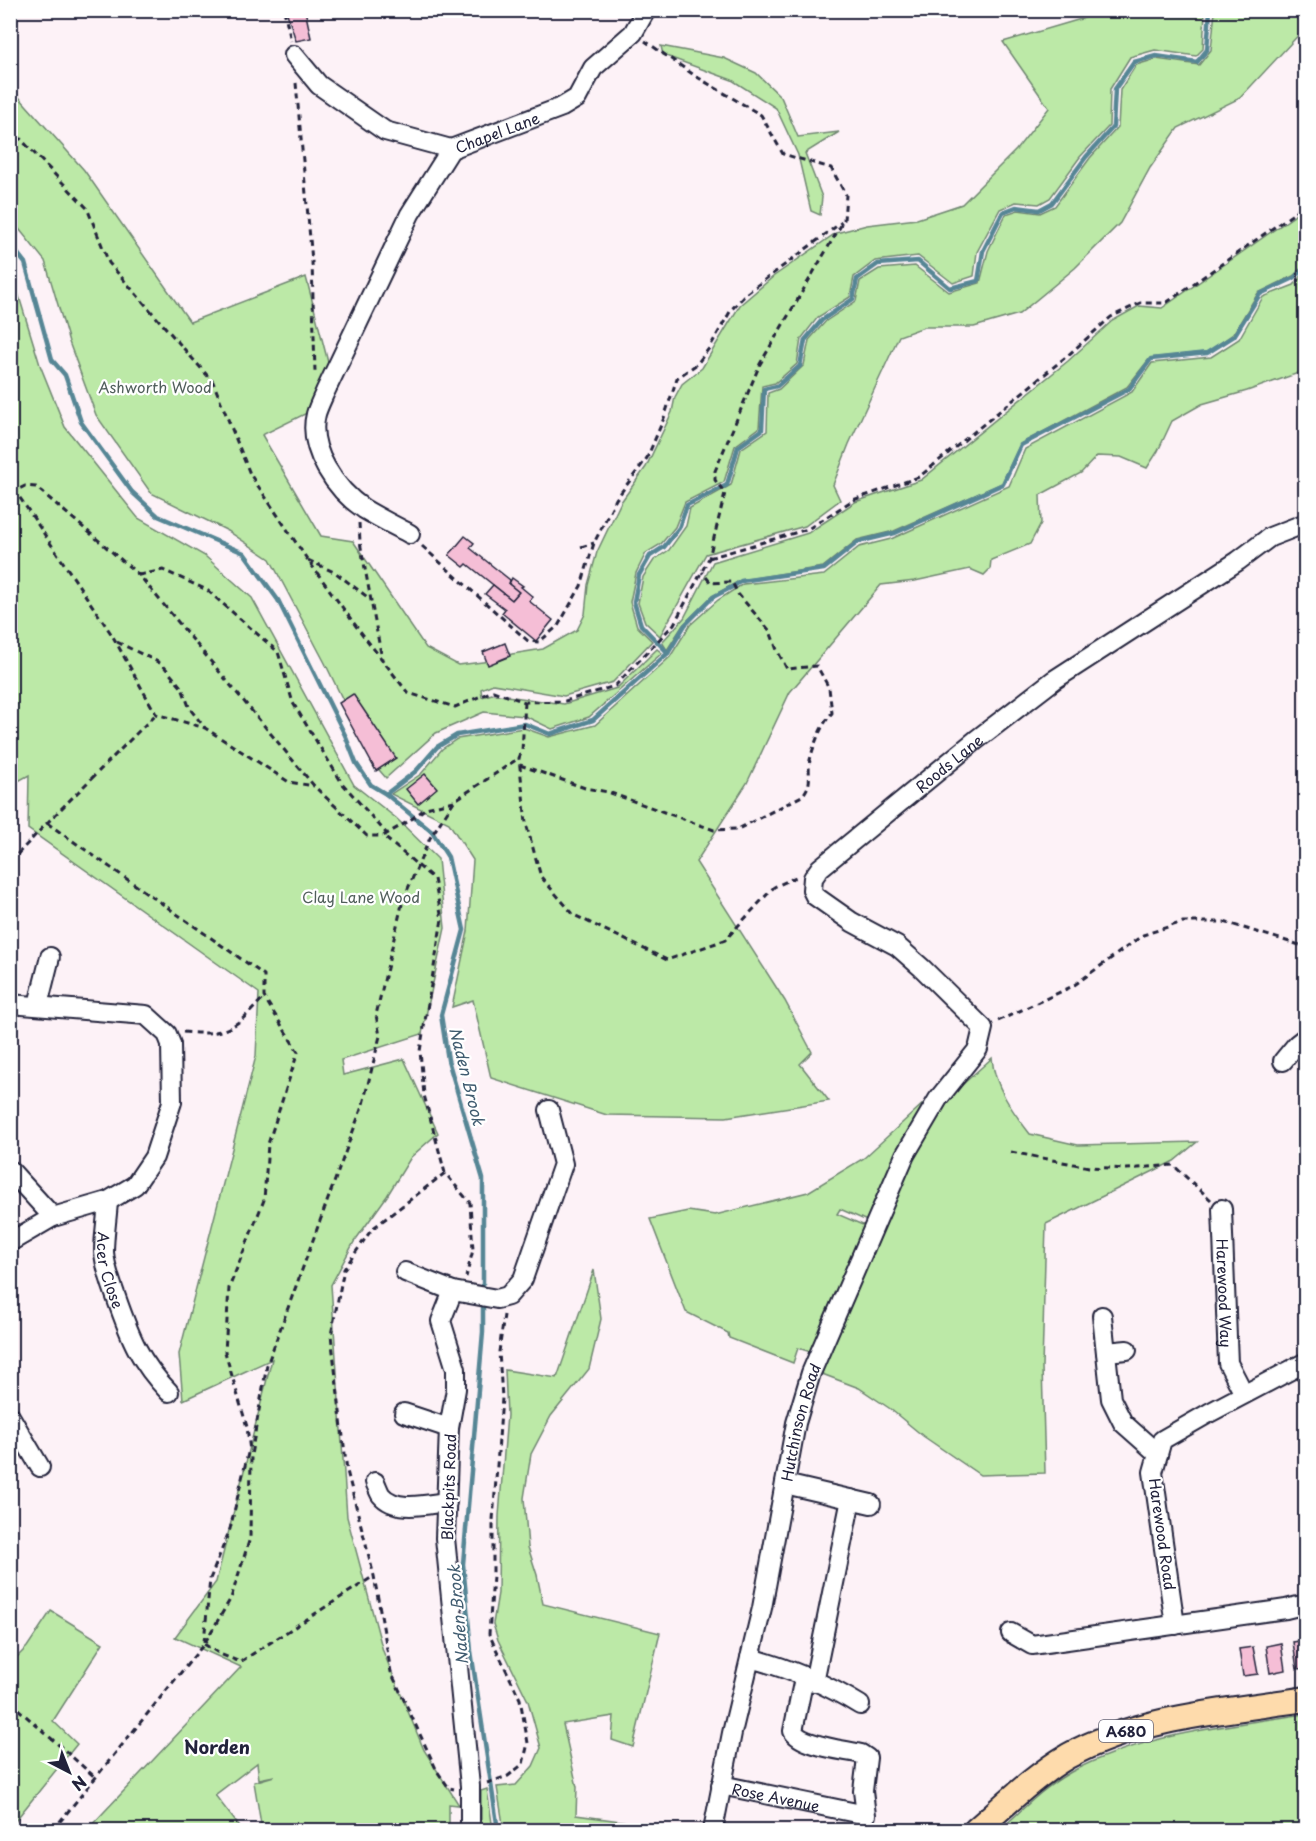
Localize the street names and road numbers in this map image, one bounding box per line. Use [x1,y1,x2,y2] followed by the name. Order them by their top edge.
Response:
[451,105,542,158] street label: Chapel Lane
[910,728,987,797] street label: Roods Lane
[92,1231,131,1311] street label: Acer Close
[1212,1238,1239,1348] street label: Harewood Way
[774,1359,825,1483] street label: Hutchinson Road
[435,1433,461,1541] street label: Blackpits Road
[1144,1476,1182,1592] street label: Harewood Road
[1099,1720,1153,1742] road number: A680
[730,1776,822,1817] street label: Rose Avenue

